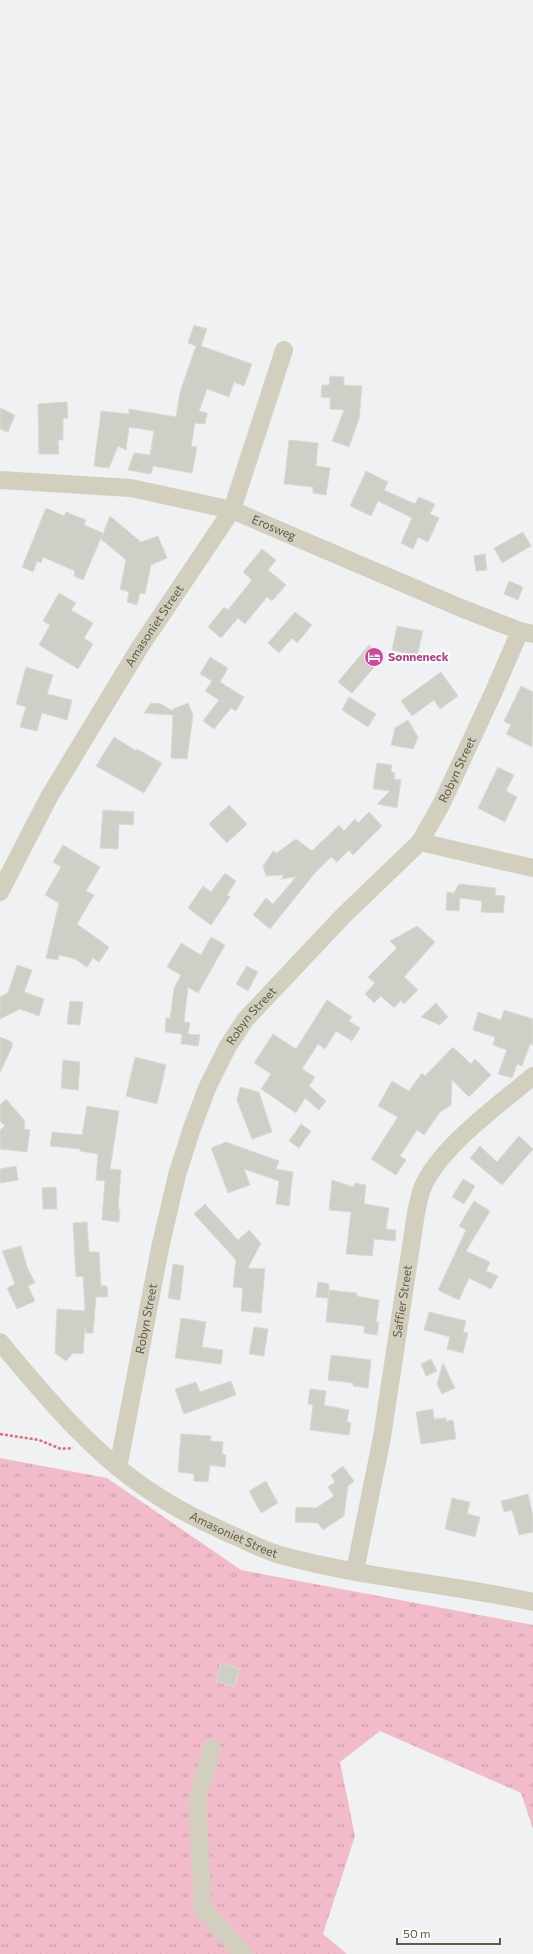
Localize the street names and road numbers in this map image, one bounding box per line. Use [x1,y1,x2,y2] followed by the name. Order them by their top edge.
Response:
[250,511,299,543] street label: Erosweg
[122,582,186,669] street label: Amasoniet Street
[435,734,478,805] street label: Robyn Street
[223,983,279,1047] street label: Robyn Street
[389,1264,414,1338] street label: Saffier Street
[132,1282,159,1355] street label: Robyn Street
[188,1508,280,1560] street label: Amasoniet Street

